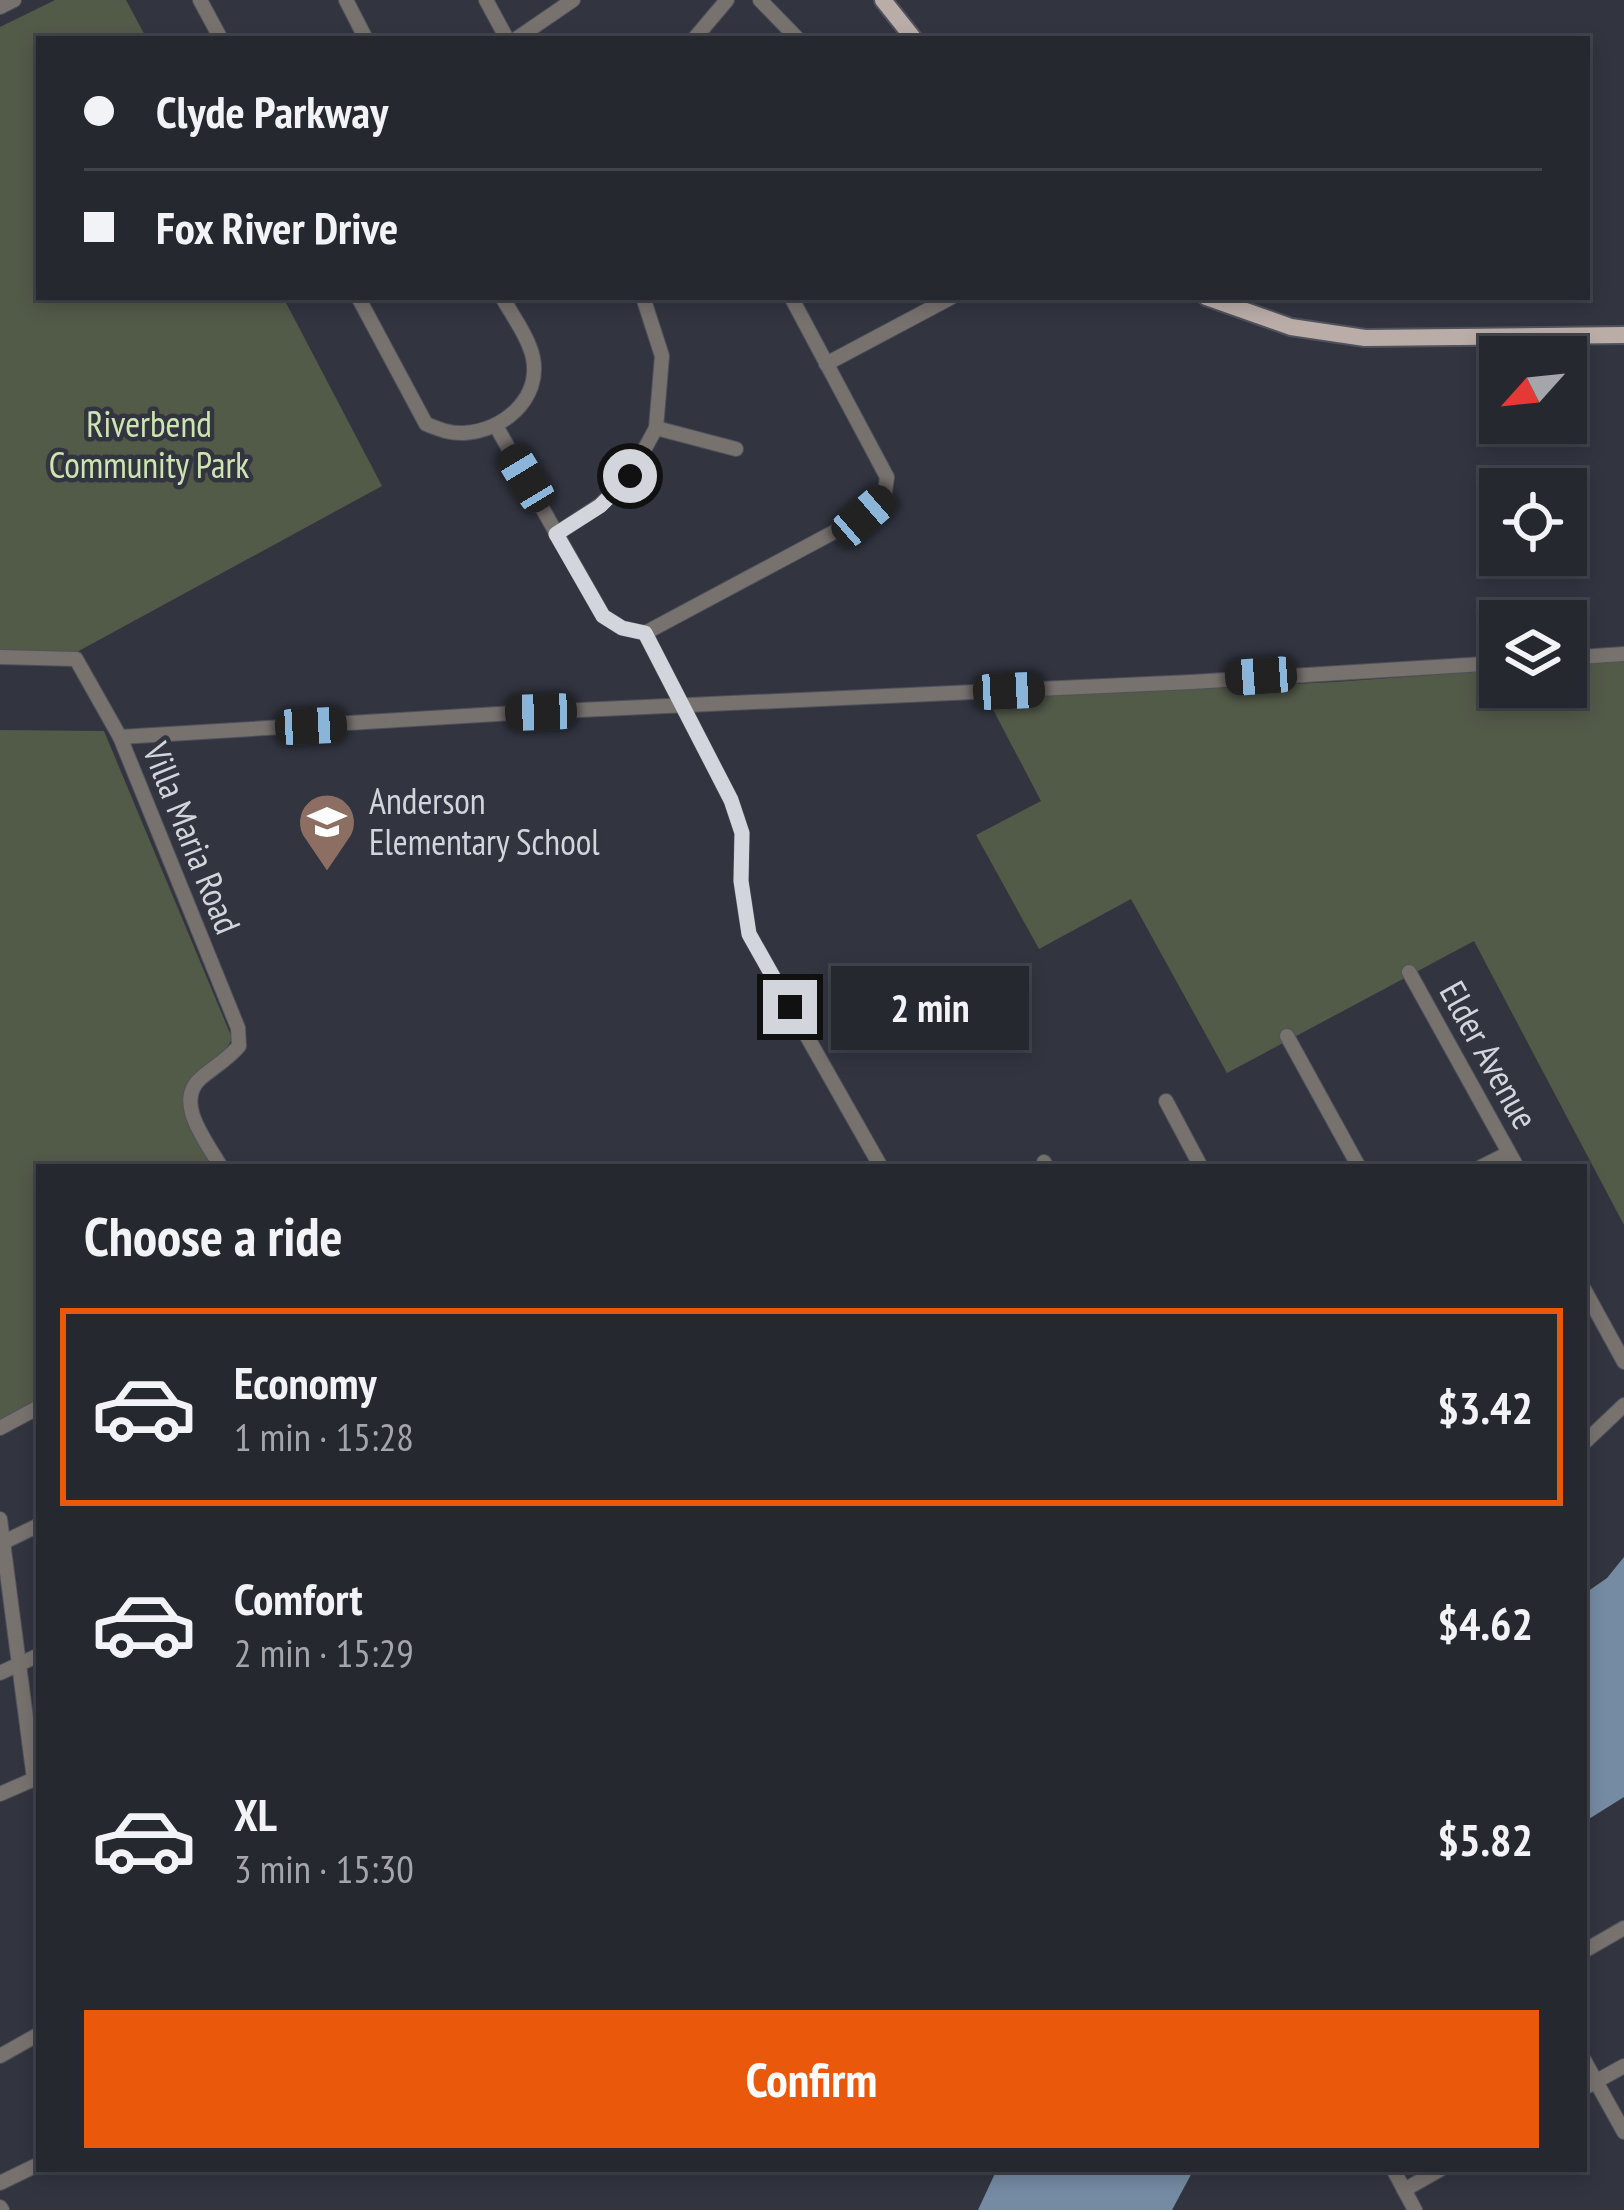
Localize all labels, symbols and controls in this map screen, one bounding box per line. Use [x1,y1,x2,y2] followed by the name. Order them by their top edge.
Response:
[156,82,388,140] text: Clyde Parkway
[156,198,398,256] text: Fox River Drive
[1479,336,1587,444] north arrow
[1479,336,1587,708] map controls
[49,400,249,488] park label: Riverbend Community Park
[492,438,560,518] car
[603,449,657,503] route start
[1479,468,1587,576] button: locate
[825,479,903,553] car
[1479,600,1587,708] button: layers
[1224,656,1298,696] car
[972,671,1046,711] car
[504,693,578,731] car
[274,706,348,746] car
[133,735,252,940] street label: Villa Maria Road
[369,777,600,865] place label: Anderson Elementary School
[296,791,358,873] school or university icon: Anderson Elementary School
[832,965,1030,1049] callout: 2 min
[1430,973,1549,1137] street label: Elder Avenue
[763,980,817,1034] route end
[891,982,969,1033] text: 2 min
[84,1201,343,1271] text: Choose a ride
[90,1353,198,1461] icon: car
[234,1353,377,1411] text: Economy
[1437,1378,1533,1436] text: $3.42
[234,1411,414,1462] text: 1 min · 15:28
[90,1569,198,1677] icon: car
[234,1569,363,1627] text: Comfort
[1437,1594,1533,1652] text: $4.62
[234,1627,414,1678] text: 2 min · 15:29
[90,1785,198,1893] icon: car
[234,1785,277,1843] text: XL
[1437,1810,1533,1868] text: $5.82
[234,1843,414,1894] text: 3 min · 15:30
[84,2010,1539,2148] button: Confirm

